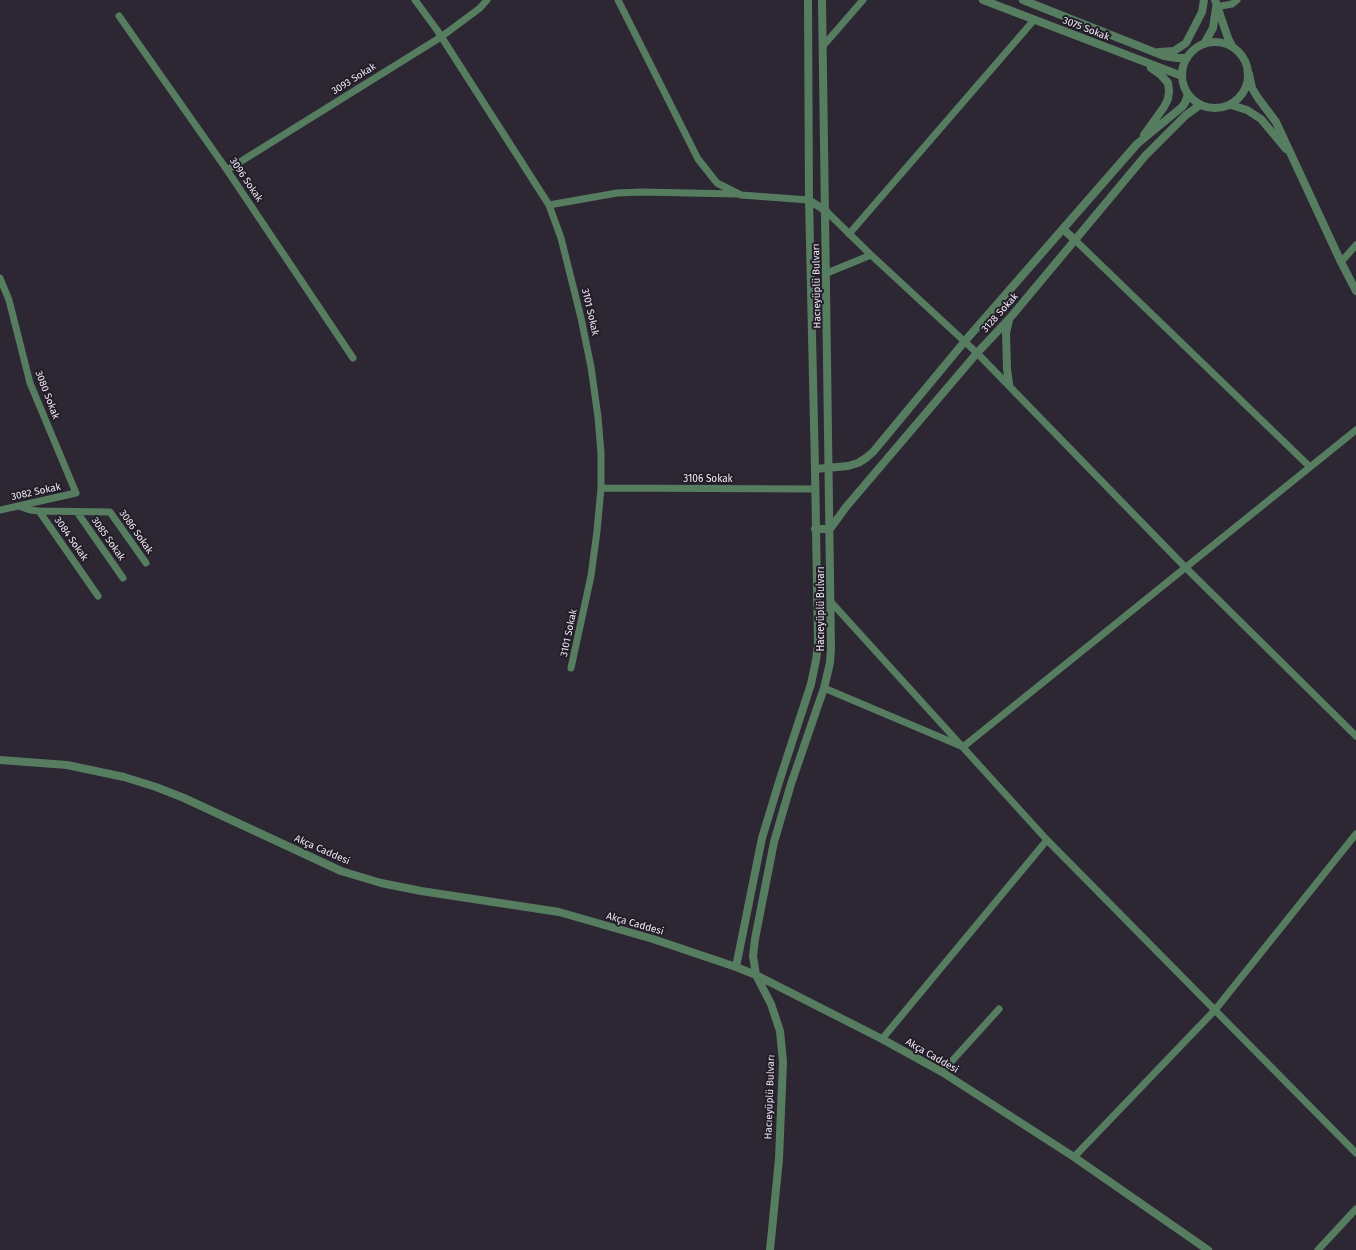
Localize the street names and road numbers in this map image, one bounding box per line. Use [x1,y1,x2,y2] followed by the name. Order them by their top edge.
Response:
[1061,15,1111,43] street label: 3075 Sokak
[330,61,378,97] street label: 3093 Sokak
[227,156,265,204] street label: 3096 Sokak
[810,243,824,329] street label: Hacıeyüplü Bulvarı
[579,287,601,337] street label: 3101 Sokak
[979,291,1021,335] street label: 3128 Sokak
[32,369,62,421] street label: 3080 Sokak
[683,473,733,485] street label: 3106 Sokak
[10,481,62,503] street label: 3082 Sokak
[116,508,156,556] street label: 3086 Sokak
[51,515,91,563] street label: 3084 Sokak
[89,515,127,563] street label: 3085 Sokak
[815,567,827,651] street label: Hacıeyüplü Bulvarı
[558,608,580,658] street label: 3101 Sokak
[292,832,352,868] street label: Akça Caddesi
[605,910,665,938] street label: Akça Caddesi
[903,1036,961,1076] street label: Akça Caddesi
[763,1054,777,1140] street label: Hacıeyüplü Bulvarı

